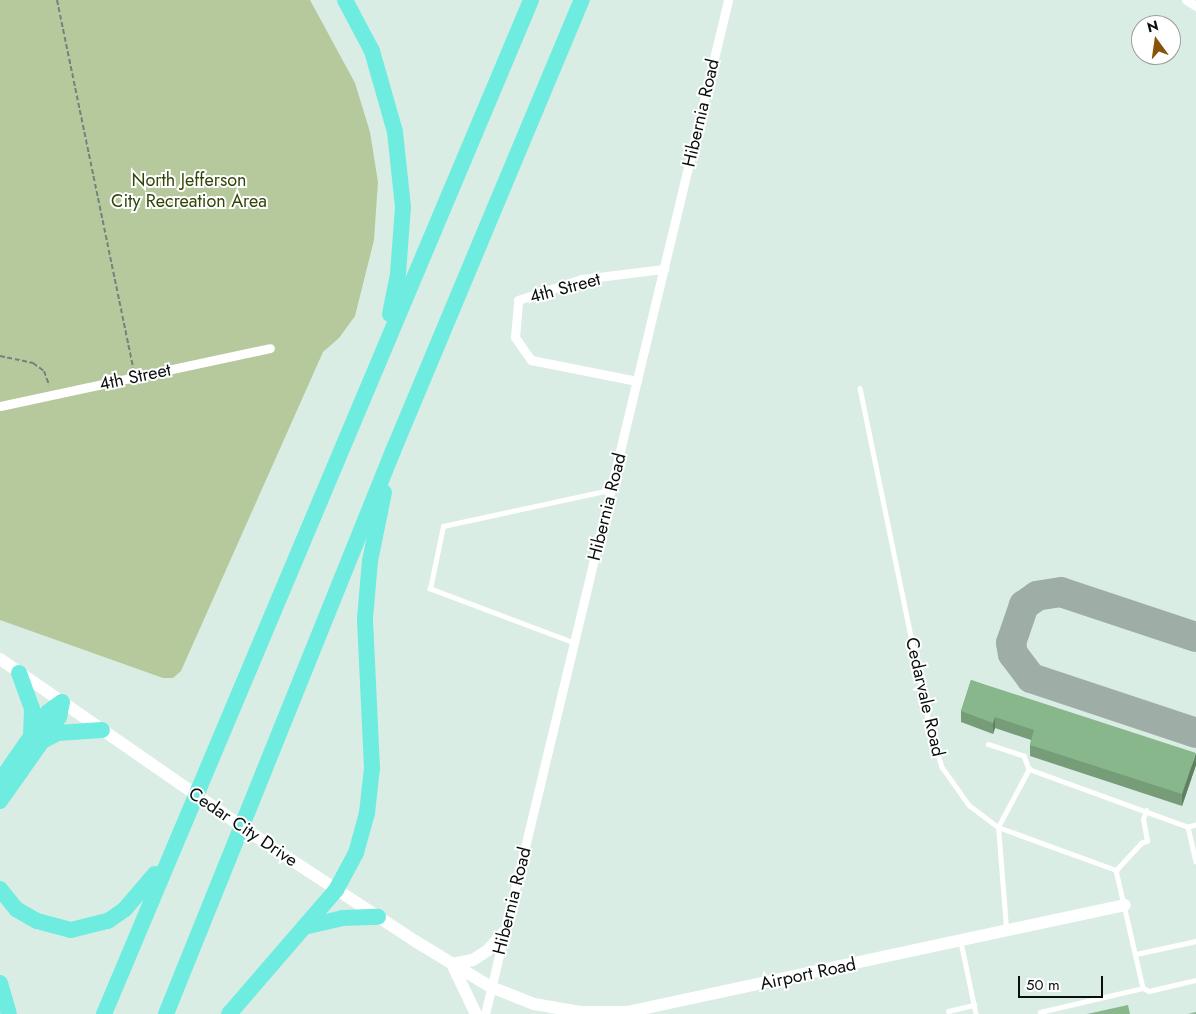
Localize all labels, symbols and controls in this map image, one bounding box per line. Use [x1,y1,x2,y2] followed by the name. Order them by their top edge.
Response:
[1131,15,1181,65] north arrow
[1145,15,1160,37] text: N
[678,57,724,169] street label: Hibernia Road
[111,170,267,212] park label: North Jefferson City Recreation Area
[527,268,603,308] street label: 4th Street
[97,359,173,395] street label: 4th Street
[583,451,631,563] street label: Hibernia Road
[901,635,949,759] street label: Cedarvale Road
[184,783,302,871] street label: Cedar City Drive
[488,845,536,957] street label: Hibernia Road
[758,953,858,995] street label: Airport Road
[1021,966,1106,998] scale bar
[1026,974,1060,996] text: 50 m

